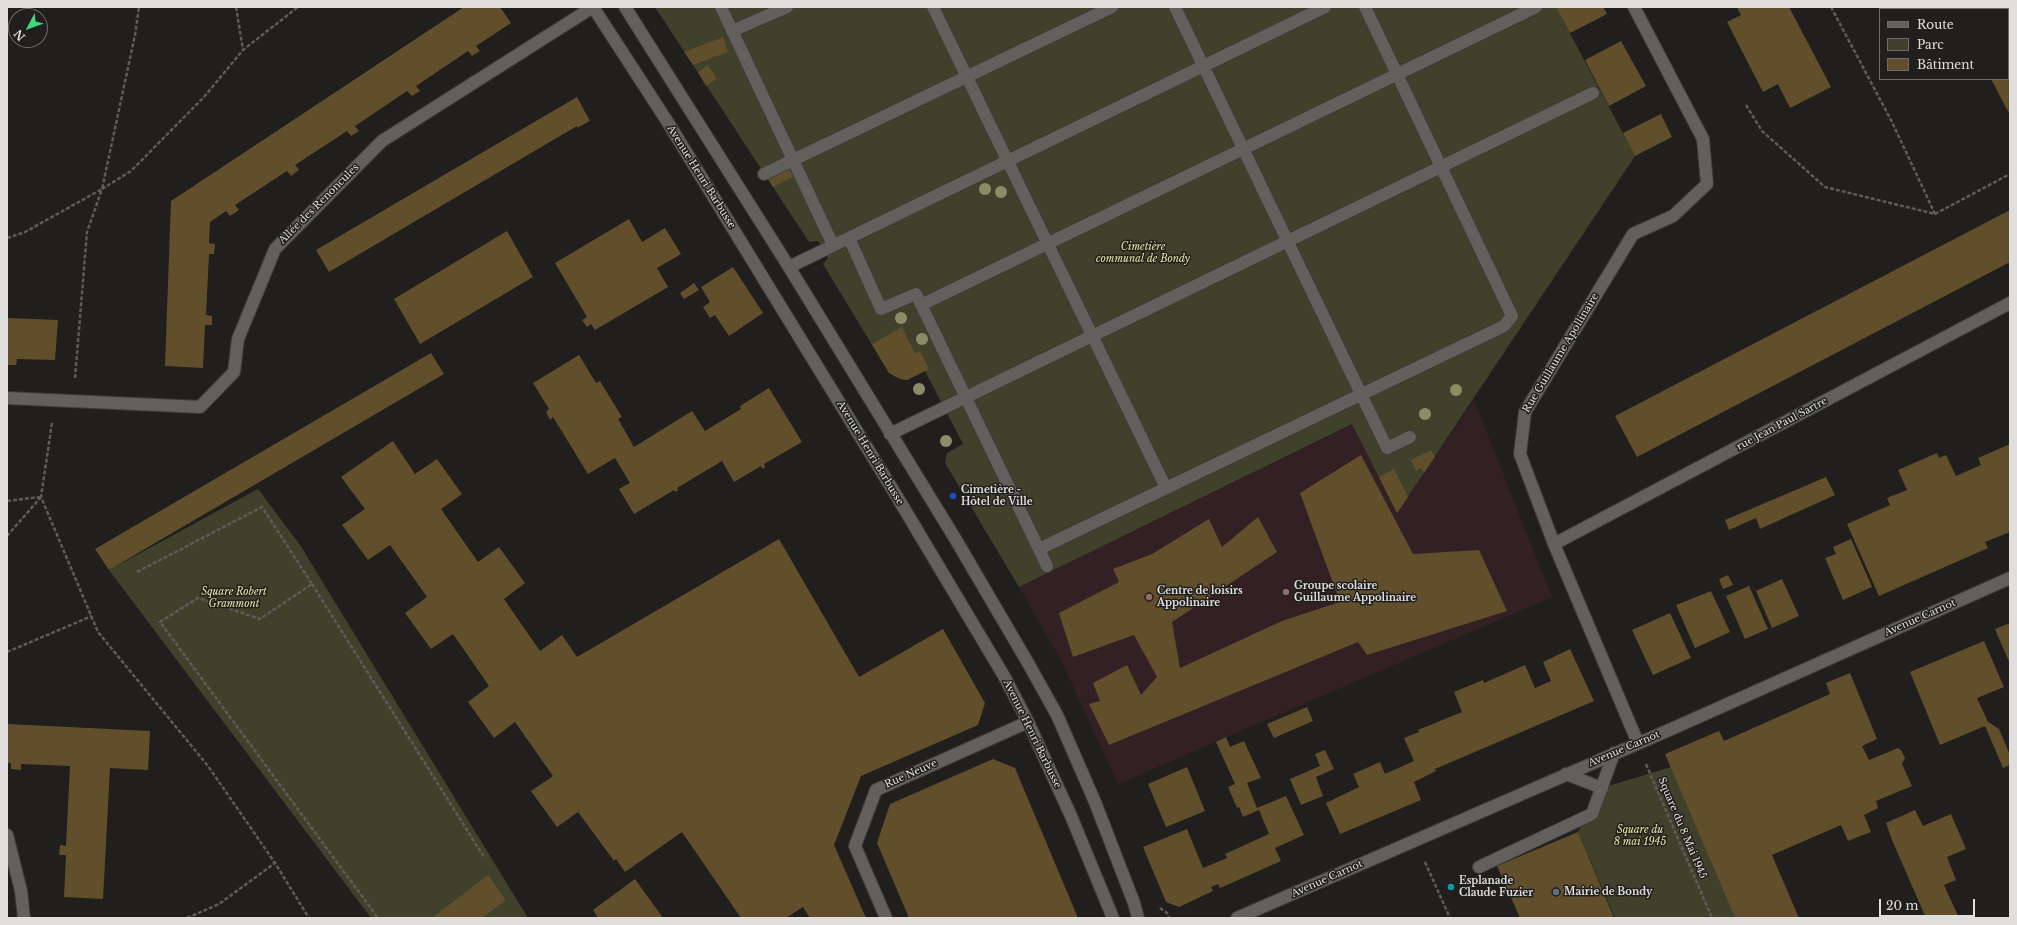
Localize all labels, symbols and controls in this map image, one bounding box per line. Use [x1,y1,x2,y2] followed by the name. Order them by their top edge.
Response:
[8,8,48,48] north arrow
[1879,8,2009,80] legend
[1917,17,1954,32] text: Route
[11,27,28,44] text: N
[1917,37,1944,52] text: Parc
[1917,57,1974,72] text: Bâtiment
[664,123,738,231] street label: Avenue Henri Barbusse
[277,162,361,246] street label: Allée des Renoncules
[1096,241,1190,264] park label: Cimetière communal de Bondy
[1521,291,1601,415] street label: Rue Guillaume Apollinaire
[1735,395,1829,453] street label: rue Jean Paul Sartre
[834,399,906,507] street label: Avenue Henri Barbusse
[961,484,1033,508] place label: Cimetière - Hôtel de Ville
[948,491,958,501] marker: Cimetière - Hôtel de Ville
[1294,580,1416,604] place label: Groupe scolaire Guillaume Appolinaire
[1157,585,1243,608] place label: Centre de loisirs Appolinaire
[201,586,267,610] park label: Square Robert Grammont
[1281,587,1291,597] marker: Groupe scolaire Guillaume Appolinaire
[1144,592,1154,602] marker: Centre de loisirs Appolinaire
[1883,597,1957,639] street label: Avenue Carnot
[1000,678,1064,790] street label: Avenue Henri Barbusse
[1586,729,1662,769] street label: Avenue Carnot
[883,757,939,791] street label: Rue Neuve
[1655,776,1709,880] street label: Square du 8 Mai 1945
[1614,824,1666,848] park label: Square du 8 mai 1945
[1290,858,1364,900] street label: Avenue Carnot
[1459,875,1533,898] place label: Esplanade Claude Fuzier
[1446,882,1456,892] marker: Esplanade Claude Fuzier
[1564,886,1652,898] place label: Mairie de Bondy
[1551,887,1561,897] marker: Mairie de Bondy
[1881,891,1977,917] scale bar
[1886,898,1918,913] text: 20 m

